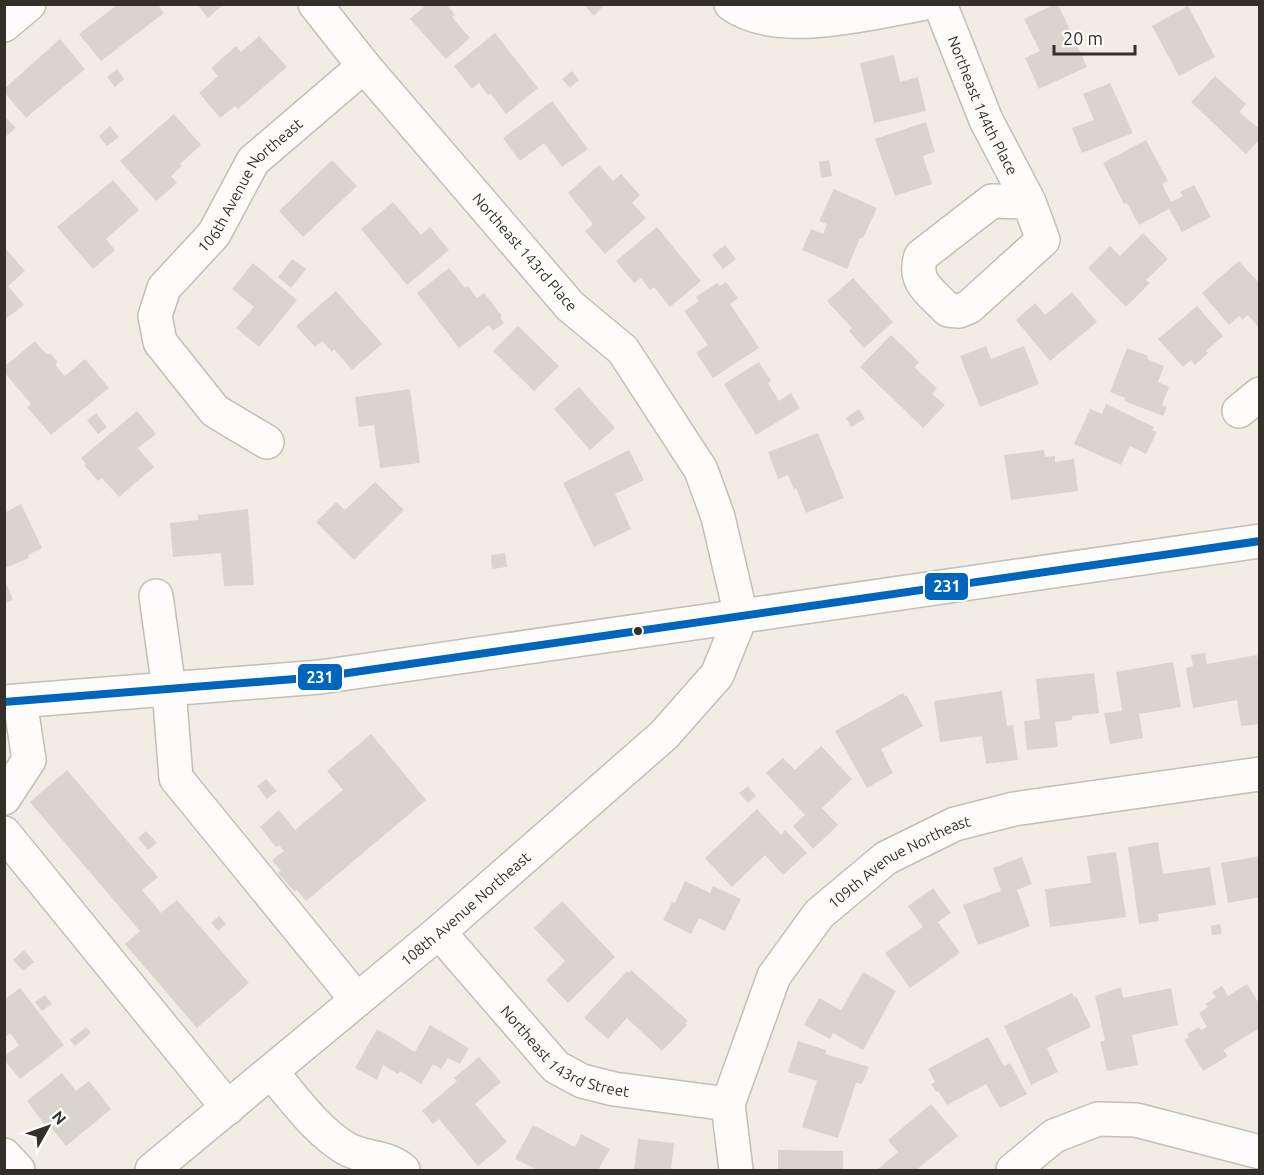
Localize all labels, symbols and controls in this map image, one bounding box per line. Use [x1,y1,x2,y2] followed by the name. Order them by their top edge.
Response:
[1054,18,1135,56] scale bar
[1063,28,1103,48] text: 20 m
[945,33,1022,178] street label: Northeast 144th Place
[194,114,305,255] street label: 106th Avenue Northeast
[469,190,581,314] street label: Northeast 143rd Place
[924,572,969,601] line badge: 231
[933,577,961,595] text: 231
[632,625,644,637] unlabelled marker
[297,663,343,691] line badge: 231
[306,668,334,686] text: 231
[824,812,972,911] street label: 109th Avenue Northeast
[397,848,533,969] street label: 108th Avenue Northeast
[498,1002,630,1099] street label: Northeast 143rd Street
[18,1097,78,1157] north arrow
[49,1107,70,1128] text: N

